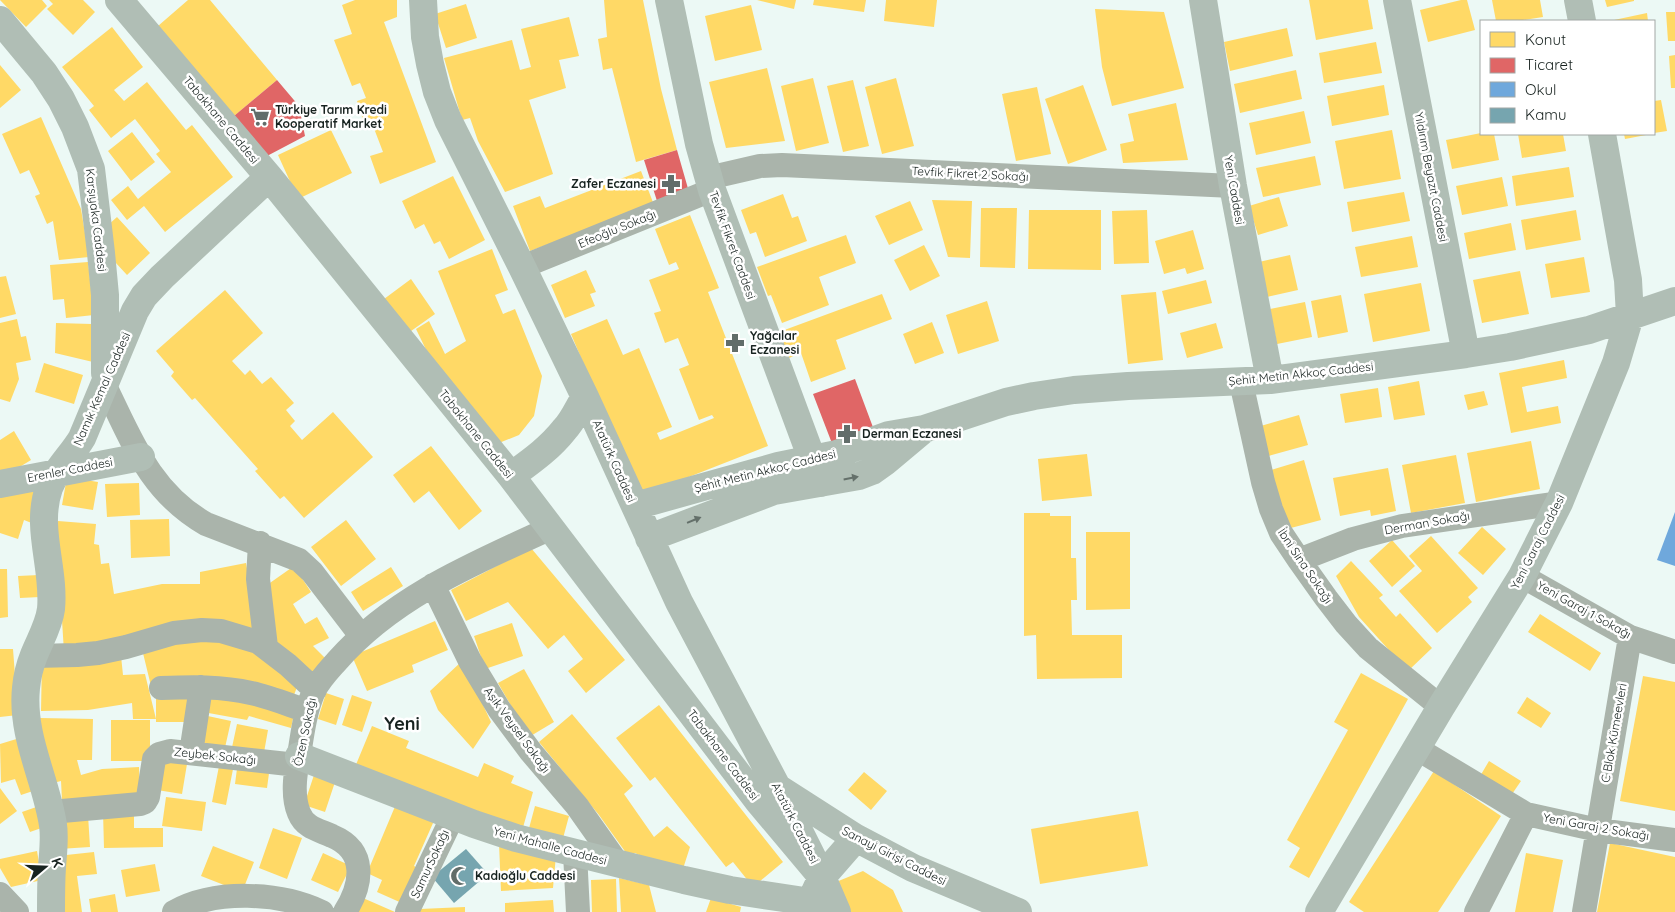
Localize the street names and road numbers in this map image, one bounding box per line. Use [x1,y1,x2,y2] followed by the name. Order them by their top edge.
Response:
[180,73,262,167] street label: Tabakhane Caddesi
[1412,111,1451,243] street label: Yıldırım Beyazıt Caddesi
[1221,154,1248,226] street label: Yeni Caddesi
[911,163,1029,184] street label: Tevfik Fikret 2 Sokağı
[83,167,110,272] street label: Karşıyaka Caddesi
[706,189,759,301] street label: Tevfik Fikret Caddesi
[576,206,658,251] street label: Efeoğlu Sokağı
[70,330,133,448] street label: Namık Kemal Caddesi
[1228,358,1374,389] street label: Şehit Metin Akkoç Caddesi
[436,386,517,481] street label: Tabakhane Caddesi
[590,417,639,504] street label: Atatürk Caddesi
[692,446,837,495] street label: Şehit Metin Akkoç Caddesi
[26,454,114,485] street label: Erenler Caddesi
[1507,492,1568,592] street label: Yeni Garaj Caddesi
[1383,508,1471,537] street label: Derman Sokağı
[1275,525,1336,606] street label: İbni Sina Sokağı
[1535,577,1634,642] street label: Yeni Garaj 1 Sokağı
[1597,682,1630,784] street label: C Blok Kümeevleri
[481,684,554,776] street label: Aşık Veysel Sokağı
[290,696,319,767] street label: Özen Sokağı
[684,706,762,803] street label: Tabakhane Caddesi
[173,744,257,767] street label: Zeybek Sokağı
[769,780,822,866] street label: Atatürk Caddesi
[1542,810,1650,843] street label: Yeni Garaj 2 Sokağı
[492,823,609,868] street label: Yeni Mahalle Caddesi
[840,823,949,888] street label: Sanayi Girişi Caddesi
[407,827,452,901] street label: SamurSokağı

